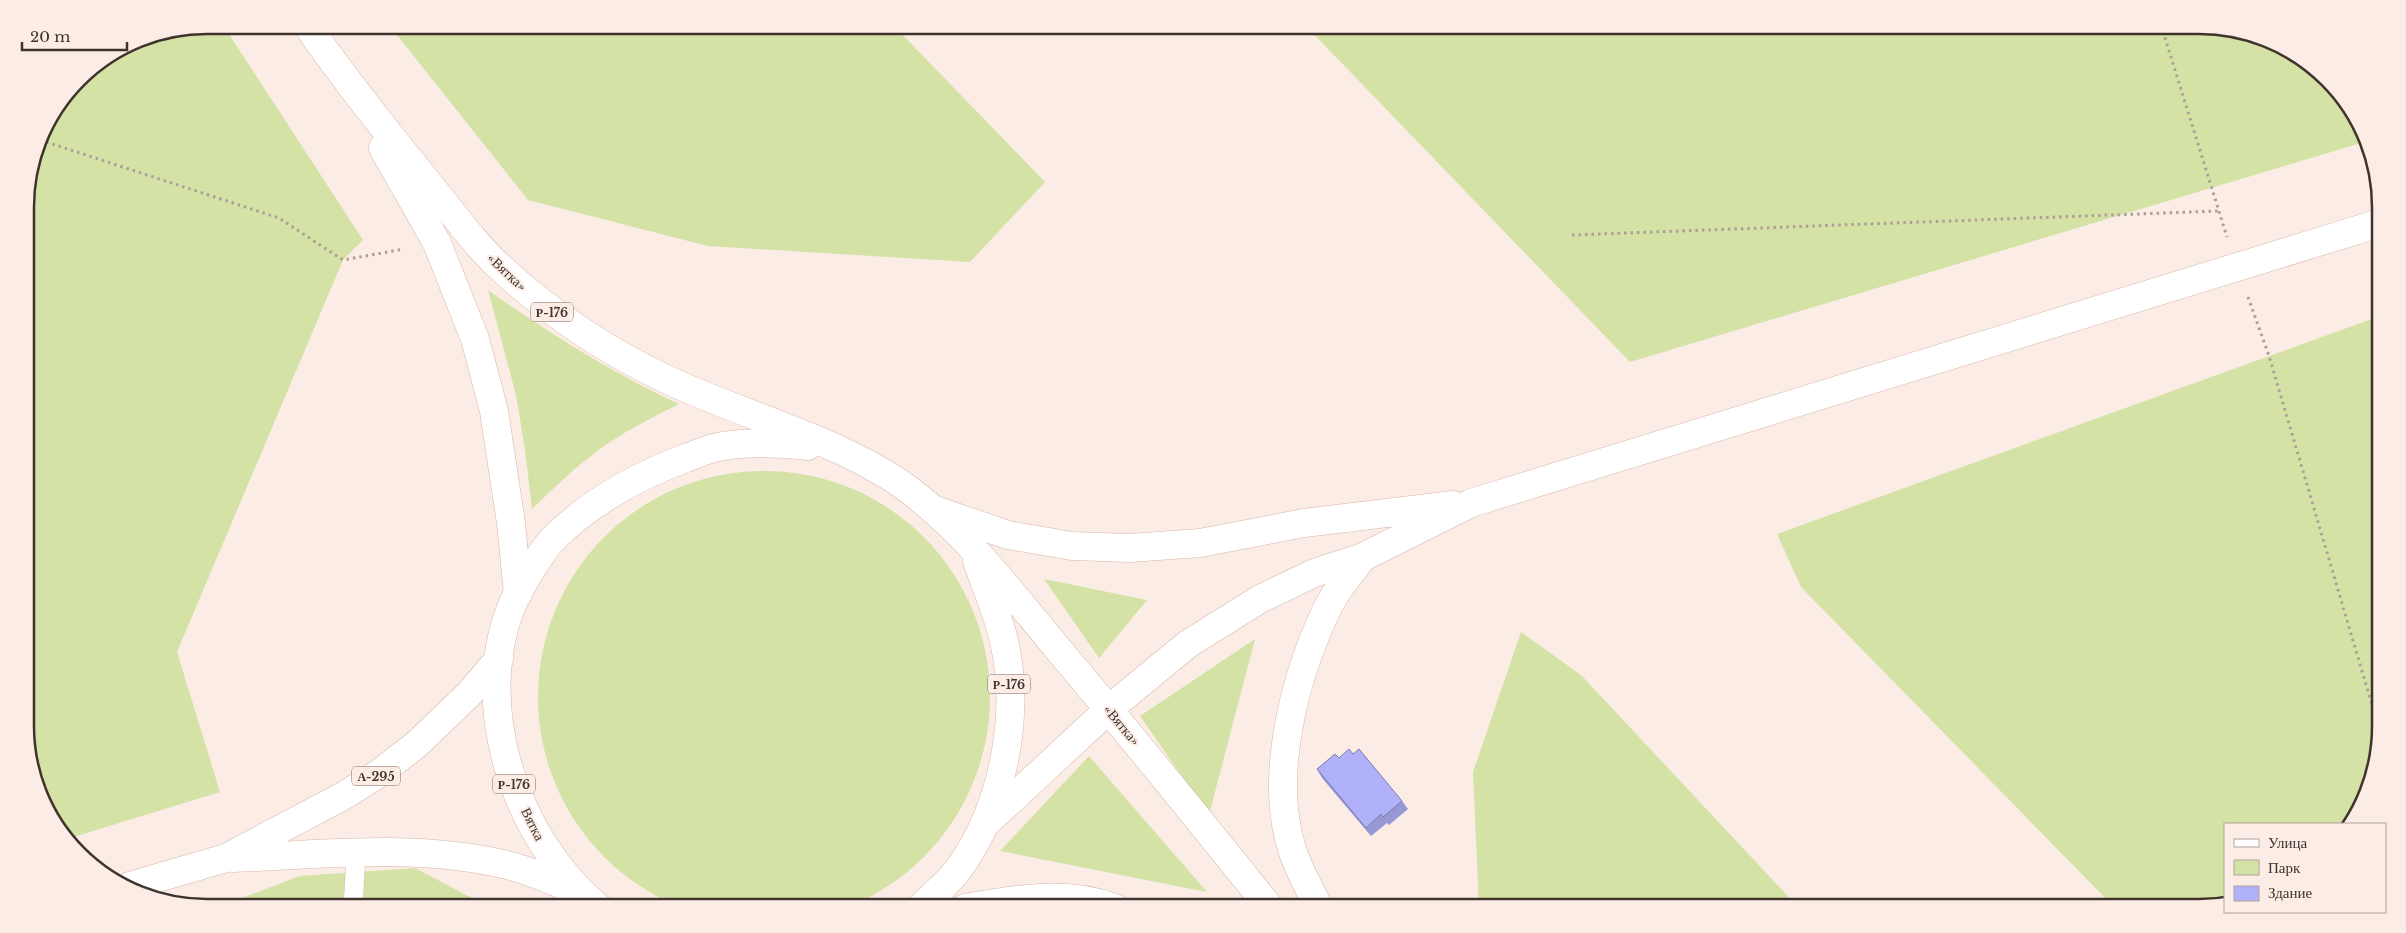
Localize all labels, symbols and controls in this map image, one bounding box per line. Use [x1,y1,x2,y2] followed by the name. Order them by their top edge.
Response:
[22,20,128,52] scale bar
[30,27,70,46] text: 20 m
[483,249,531,295] street label: «Вятка»
[531,302,573,322] road number: Р-176
[988,674,1030,694] road number: Р-176
[1100,701,1145,749] street label: «Вятка»
[352,766,400,786] road number: А-295
[493,774,535,794] road number: Р-176
[517,804,549,844] street label: Вятка
[2224,823,2386,913] legend
[2268,833,2307,852] text: Улица
[2268,858,2301,877] text: Парк
[2268,883,2312,902] text: Здание

